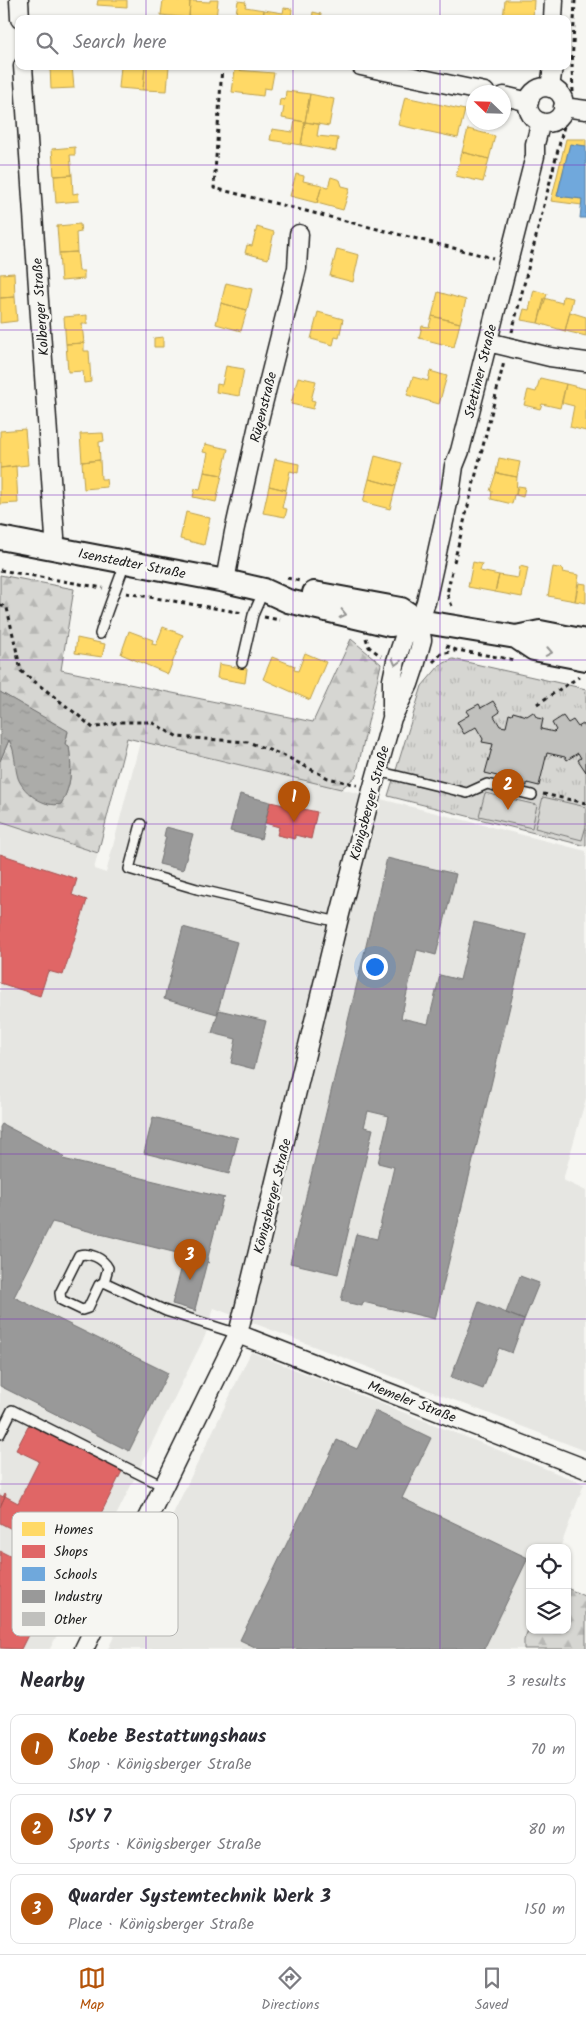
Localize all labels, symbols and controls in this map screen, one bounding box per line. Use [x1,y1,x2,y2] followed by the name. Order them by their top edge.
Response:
[15,15,571,70] search box
[73,28,167,58] text: Search here
[33,29,61,57] icon: search
[466,85,511,130] north arrow
[27,257,55,357] street label: Kolberger Straße
[459,321,503,420] street label: Stettiner Straße
[245,369,284,445] street label: Rügenstraße
[76,543,188,585] street label: Isenstedter Straße
[339,608,348,619] one-way arrow
[545,647,554,657] one-way arrow
[392,658,402,666] one-way arrow
[344,743,396,863] street label: Königsberger Straße
[492,769,524,810] pin: 2
[278,781,310,822] pin: 1
[362,954,388,980] your location
[248,1136,298,1256] street label: Königsberger Straße
[174,1239,206,1280] pin: 3
[364,1375,460,1429] street label: Memeler Straße
[12,1512,178,1636] legend
[54,1519,93,1541] text: Homes
[54,1541,88,1563] text: Shops
[526,1544,571,1634] map controls
[526,1544,571,1589] button: locate
[54,1564,97,1586] text: Schools
[54,1586,103,1608] text: Industry
[526,1589,571,1634] button: layers
[54,1609,88,1631] text: Other
[20,1665,85,1698] text: Nearby
[507,1669,566,1694] text: 3 results
[68,1722,266,1752] text: Koebe Bestattungshaus
[35,1737,39,1762] text: 1
[530,1737,565,1762] text: 70 m
[68,1752,252,1777] text: Shop · Königsberger Straße
[68,1802,111,1832] text: ISY 7
[32,1817,42,1842] text: 2
[528,1817,565,1842] text: 80 m
[68,1832,261,1857] text: Sports · Königsberger Straße
[68,1882,331,1912] text: Quarder Systemtechnik Werk 3
[33,1897,41,1922] text: 3
[524,1897,565,1922] text: 150 m
[68,1912,254,1937] text: Place · Königsberger Straße
[78,1964,106,2016] tab: Map
[261,1964,319,2016] tab: Directions
[475,1964,508,2016] tab: Saved

